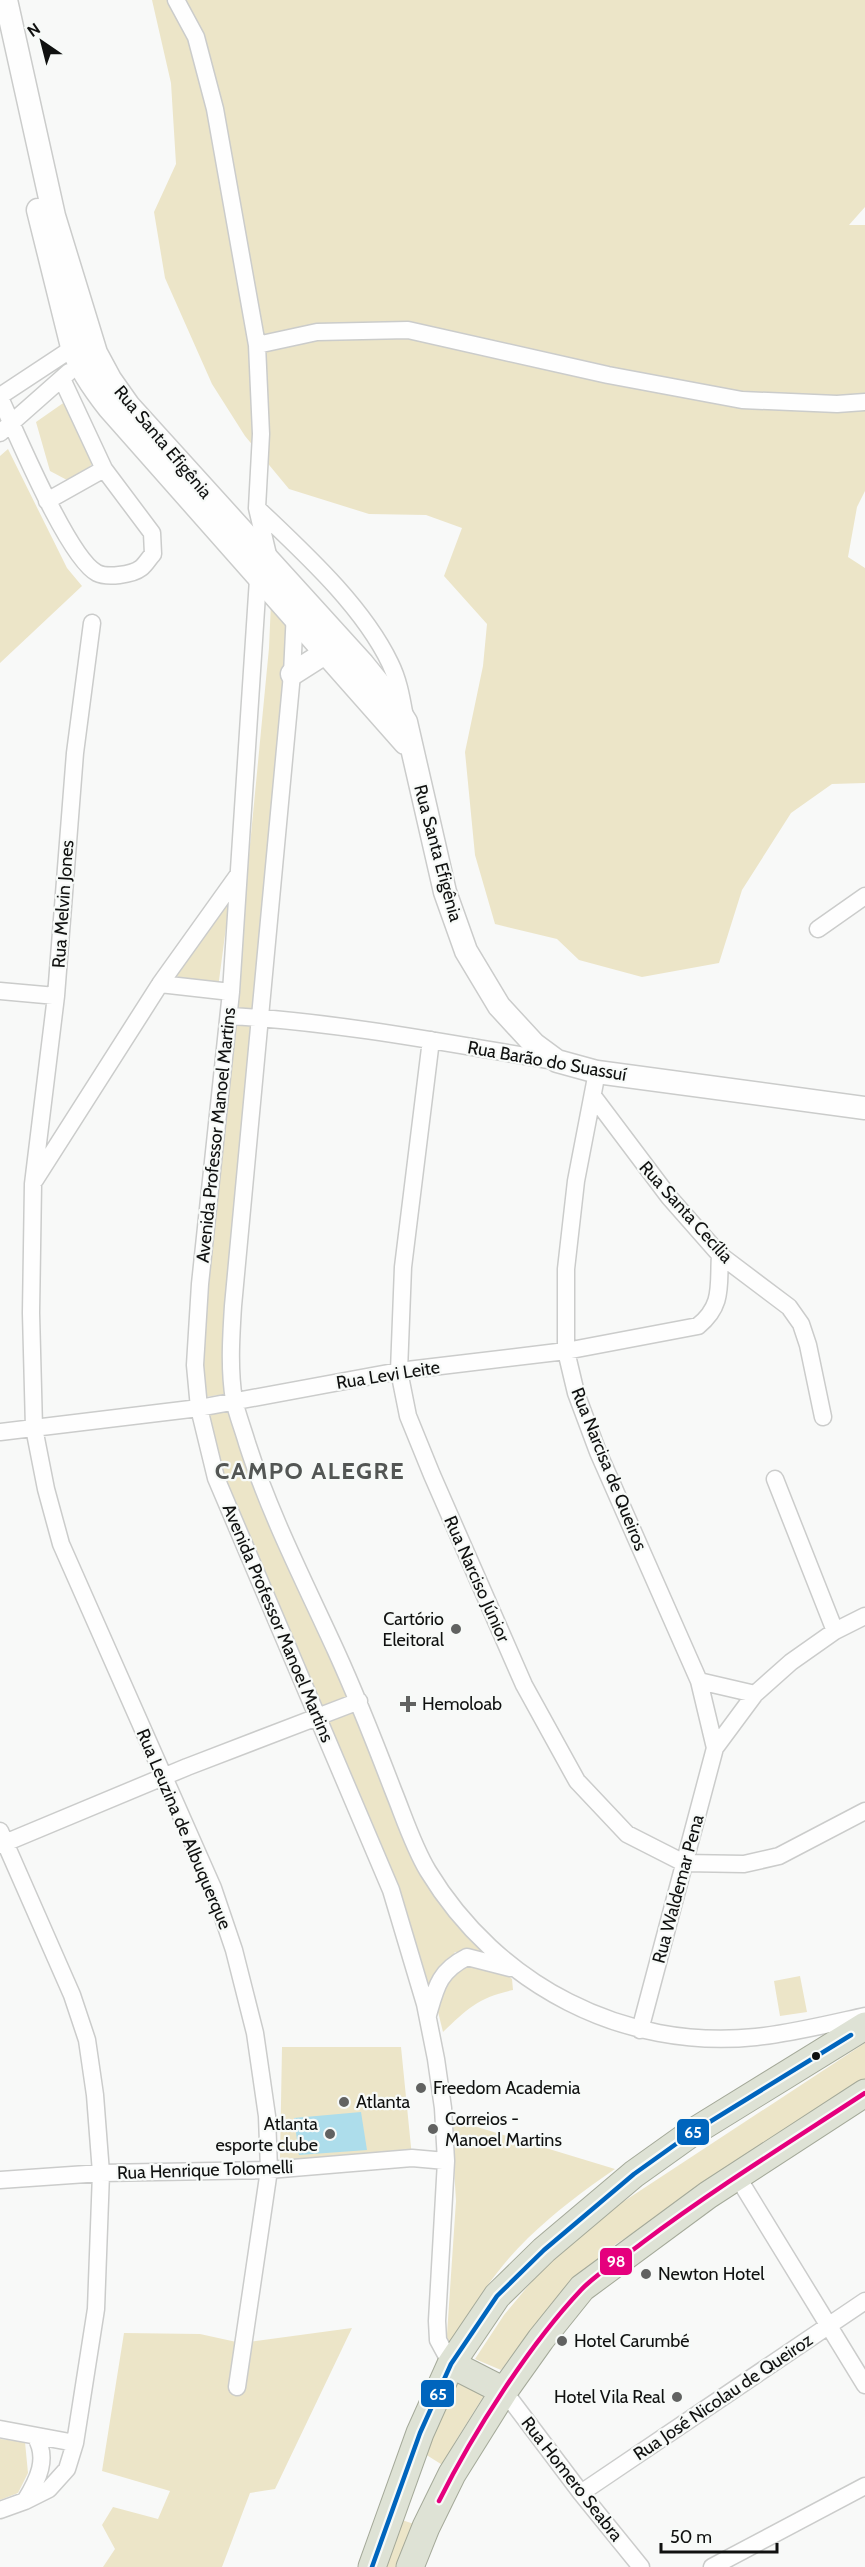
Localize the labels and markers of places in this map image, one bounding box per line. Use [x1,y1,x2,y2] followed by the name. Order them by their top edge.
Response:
[382,1608,445,1651] place label: Cartório Eleitoral
[449,1622,463,1636] marker: Cartório Eleitoral
[422,1693,502,1715] place label: Hemoloab
[399,1695,417,1713] marker: Hemoloab
[810,2050,822,2062] unlabelled marker
[433,2077,581,2099] place label: Freedom Academia
[414,2081,428,2095] marker: Freedom Academia
[356,2091,411,2113] place label: Atlanta
[337,2095,351,2109] marker: Atlanta
[445,2108,562,2151] place label: Correios - Manoel Martins
[215,2113,318,2156] place label: Atlanta esporte clube
[426,2122,440,2136] marker: Correios - Manoel Martins
[323,2127,337,2141] marker: Atlanta esporte clube
[658,2263,765,2285] place label: Newton Hotel
[639,2267,653,2281] marker: Newton Hotel
[574,2330,690,2352] place label: Hotel Carumbé
[555,2334,569,2348] marker: Hotel Carumbé
[554,2386,666,2408] place label: Hotel Vila Real
[670,2390,684,2404] marker: Hotel Vila Real

